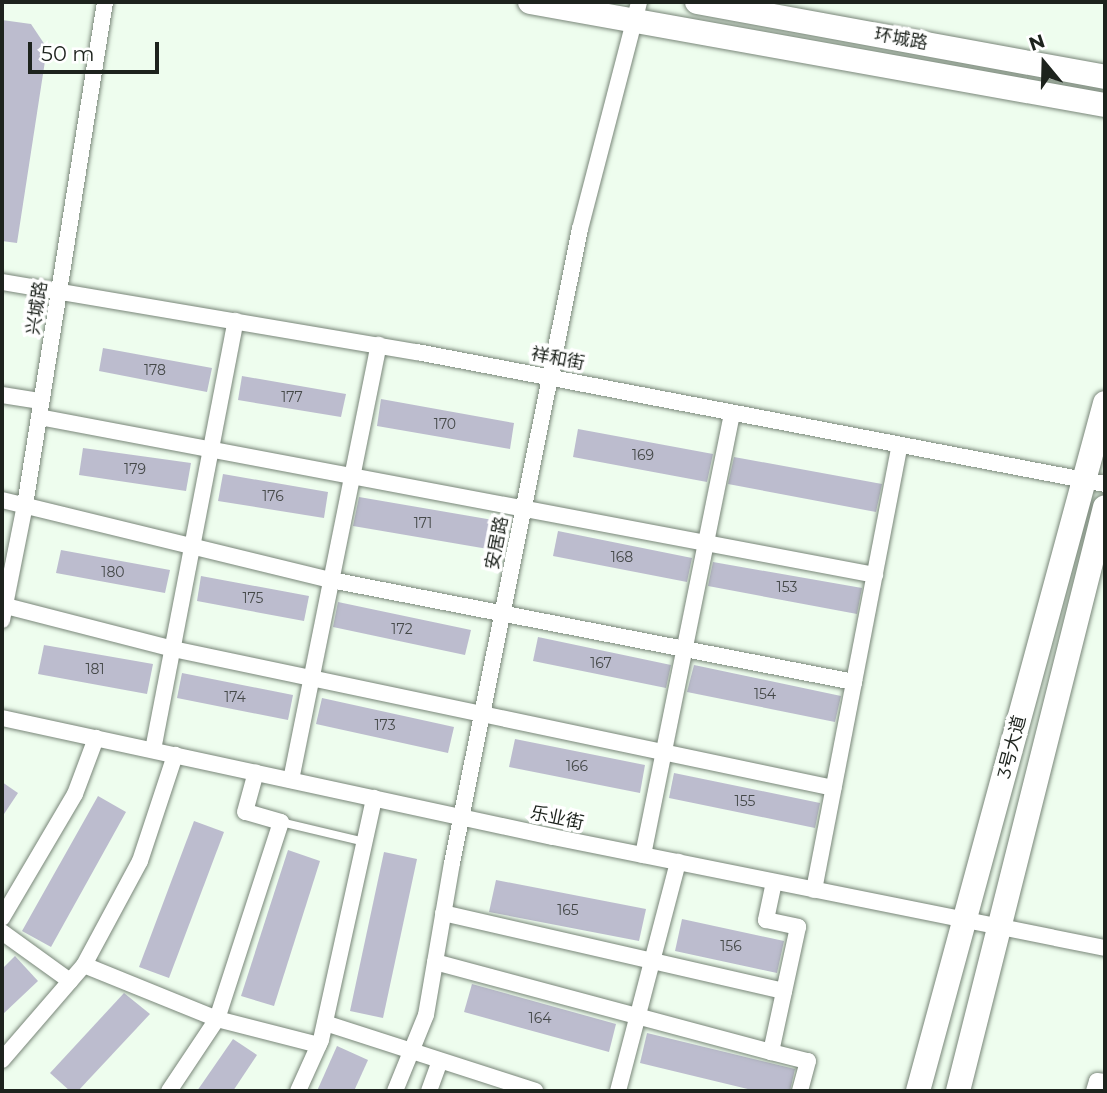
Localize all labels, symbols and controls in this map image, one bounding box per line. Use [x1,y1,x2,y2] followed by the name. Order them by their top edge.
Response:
[873,24,929,54] street label: 环城路
[32,28,163,72] scale bar
[1009,28,1079,98] north arrow
[1026,29,1048,56] text: N
[41,41,95,66] text: 50 m
[22,280,52,336] street label: 兴城路
[529,343,587,375] street label: 祥和街
[144,362,166,378] house number: 178
[281,389,303,405] house number: 177
[434,416,456,432] house number: 170
[632,447,654,463] house number: 169
[124,461,146,477] house number: 179
[262,488,284,504] house number: 176
[481,514,513,572] street label: 安居路
[414,515,432,531] house number: 171
[611,549,633,565] house number: 168
[101,564,125,580] house number: 180
[777,579,797,595] house number: 153
[243,590,263,606] house number: 175
[391,621,413,637] house number: 172
[590,655,612,671] house number: 167
[85,661,105,677] house number: 181
[754,686,776,702] house number: 154
[224,689,246,705] house number: 174
[993,713,1031,781] street label: 3号大道
[374,717,396,733] house number: 173
[566,758,588,774] house number: 166
[735,793,755,809] house number: 155
[528,802,586,834] street label: 乐业街
[557,902,579,918] house number: 165
[720,938,742,954] house number: 156
[529,1010,551,1026] house number: 164

